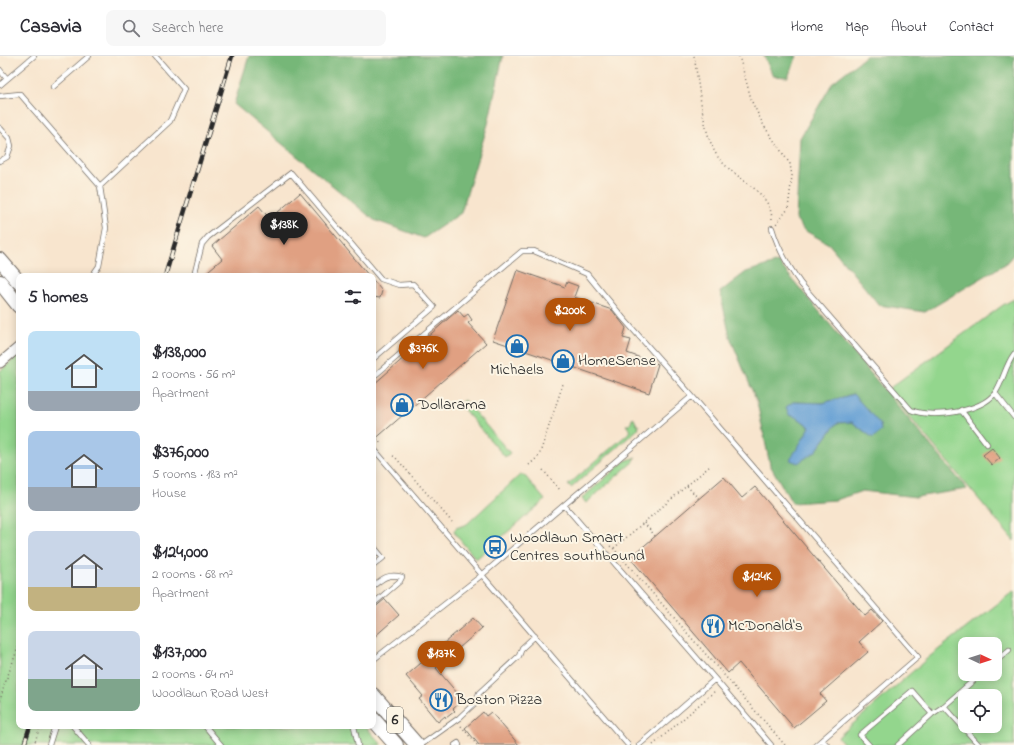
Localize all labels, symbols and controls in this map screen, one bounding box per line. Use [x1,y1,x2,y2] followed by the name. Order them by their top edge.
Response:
[106,10,386,46] search box
[20,14,82,41] text: Casavia
[120,17,142,39] icon: search
[152,17,224,39] text: Search here
[791,17,823,38] text: Home
[845,17,869,38] text: Map
[891,17,927,38] text: About
[949,17,994,38] text: Contact
[256,212,312,246] pin: $138K
[270,215,298,234] text: $138K
[28,285,88,310] text: 5 homes
[342,286,364,308] icon: filters
[542,298,598,332] pin: $200K
[554,301,586,320] text: $200K
[504,333,530,359] shop icon: Michaels
[395,336,451,370] pin: $376K
[408,339,438,358] text: $376K
[152,340,206,365] text: $138,000
[60,347,108,395] icon: home
[550,348,576,374] shop icon: HomeSense
[578,349,657,373] place label: HomeSense
[490,358,544,382] place label: Michaels
[152,365,236,384] text: 2 rooms · 56 m²
[152,384,209,403] text: Apartment
[389,392,415,418] shop icon: Dollarama
[417,393,486,417] place label: Dollarama
[152,440,209,465] text: $376,000
[60,447,108,495] icon: home
[152,465,238,484] text: 5 rooms · 183 m²
[152,484,186,503] text: House
[510,526,645,568] place label: Woodlawn Smart Centres southbound
[482,534,508,560] bus stop icon: Woodlawn Smart Centres southbound
[152,540,208,565] text: $124,000
[60,547,108,595] icon: home
[729,564,785,598] pin: $124K
[152,565,233,584] text: 2 rooms · 68 m²
[742,567,772,586] text: $124K
[152,584,209,603] text: Apartment
[700,613,726,639] restaurant icon: McDonald's
[728,614,803,638] place label: McDonald's
[958,637,1002,681] north arrow
[958,637,1002,733] map controls
[152,640,207,665] text: $137,000
[413,641,469,675] pin: $137K
[426,644,456,663] text: $137K
[60,647,108,695] icon: home
[152,665,234,684] text: 2 rooms · 64 m²
[152,684,269,703] text: Woodlawn Road West
[428,687,454,713] restaurant icon: Boston Pizza
[455,688,542,712] place label: Boston Pizza
[958,689,1002,733] button: locate
[387,707,403,733] road number: 6

